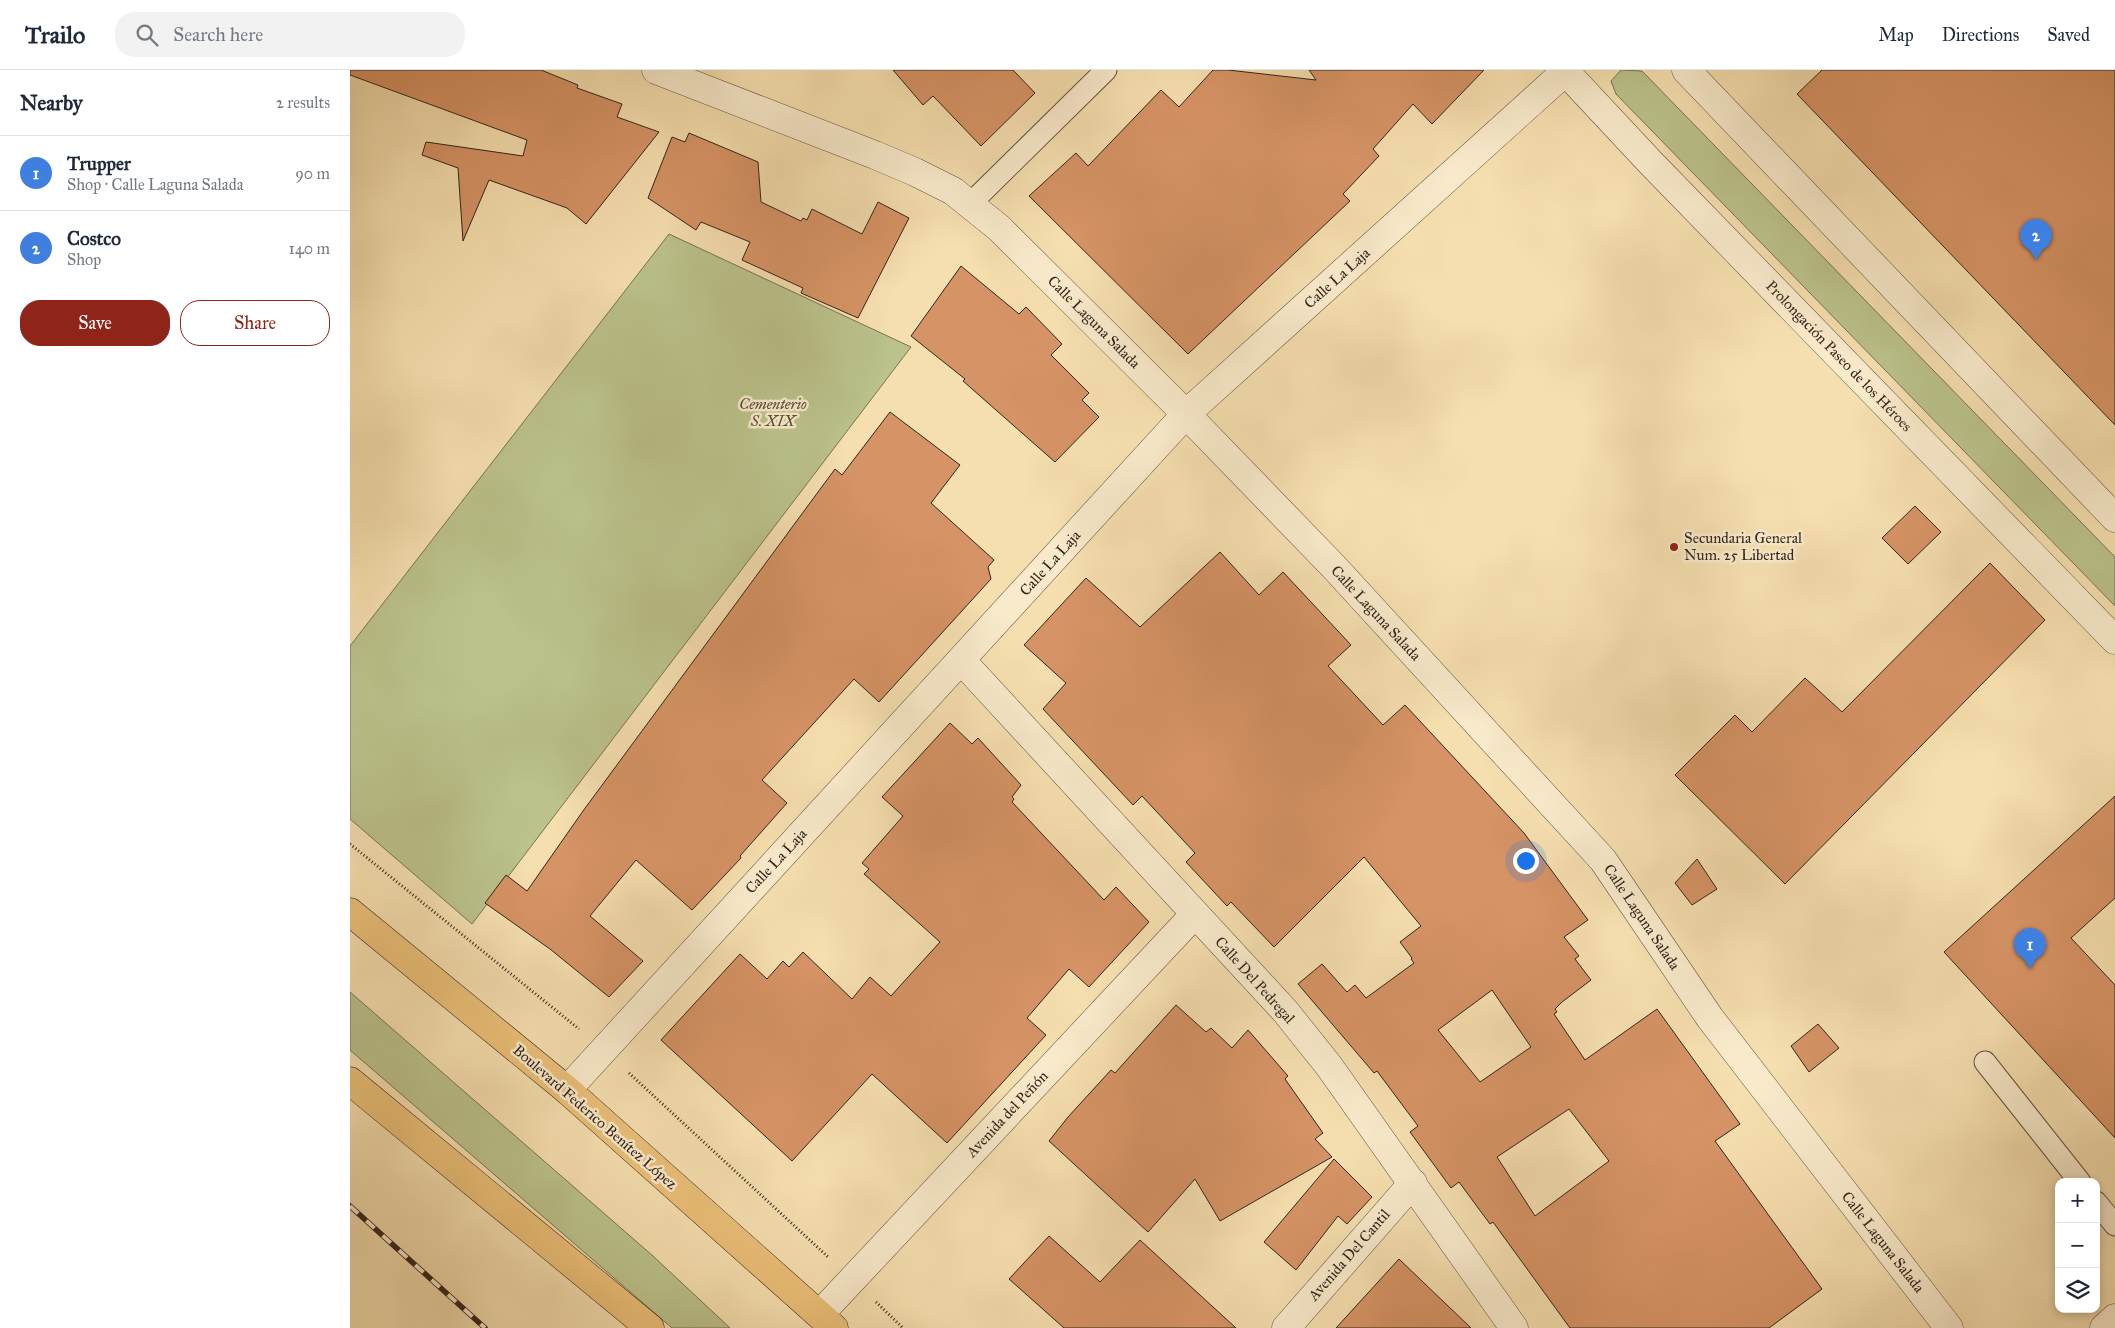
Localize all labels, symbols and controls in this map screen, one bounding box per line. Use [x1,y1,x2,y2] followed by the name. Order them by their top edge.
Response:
[115,12,465,57] search box
[25,20,85,50] text: Trailo
[133,21,161,49] icon: search
[173,23,263,46] text: Search here
[1878,24,1914,46] text: Map
[1942,24,2019,46] text: Directions
[2047,24,2090,46] text: Saved
[20,90,83,116] text: Nearby
[276,93,330,112] text: 2 results
[67,152,131,175] text: Trupper
[33,164,39,183] text: 1
[295,164,330,183] text: 90 m
[67,175,243,194] text: Shop · Calle Laguna Salada
[2020,219,2052,260] pin: 2
[67,227,121,250] text: Costco
[32,239,40,258] text: 2
[289,239,330,258] text: 140 m
[1300,243,1374,312] street label: Calle La Laja
[67,250,101,269] text: Shop
[1044,272,1145,373] street label: Calle Laguna Salada
[1762,277,1916,435] street label: Prolongación Paseo de los Héroes
[20,300,170,346] button: Save
[180,300,330,346] button: Share
[739,395,807,430] park label: Cementerio S. XIX
[1016,526,1085,600] street label: Calle La Laja
[1684,529,1803,564] place label: Secundaria General Num. 25 Libertad
[1668,541,1680,553] marker: Secundaria General Num. 25 Libertad
[1327,562,1425,665] street label: Calle Laguna Salada
[741,824,811,897] street label: Calle La Laja
[1513,848,1539,874] your location
[1600,861,1684,974] street label: Calle Laguna Salada
[2014,928,2046,969] pin: 1
[1211,933,1299,1028] street label: Calle Del Pedregal
[509,1041,681,1193] street label: Boulevard Federico Benítez López
[962,1067,1052,1162] street label: Avenida del Peñón
[2055,1178,2100,1313] map controls
[2055,1178,2100,1223] button: +
[1838,1188,1929,1297] street label: Calle Laguna Salada
[1304,1205,1394,1305] street label: Avenida Del Cantil
[2055,1223,2100,1268] button: −
[2055,1268,2100,1313] button: layers

